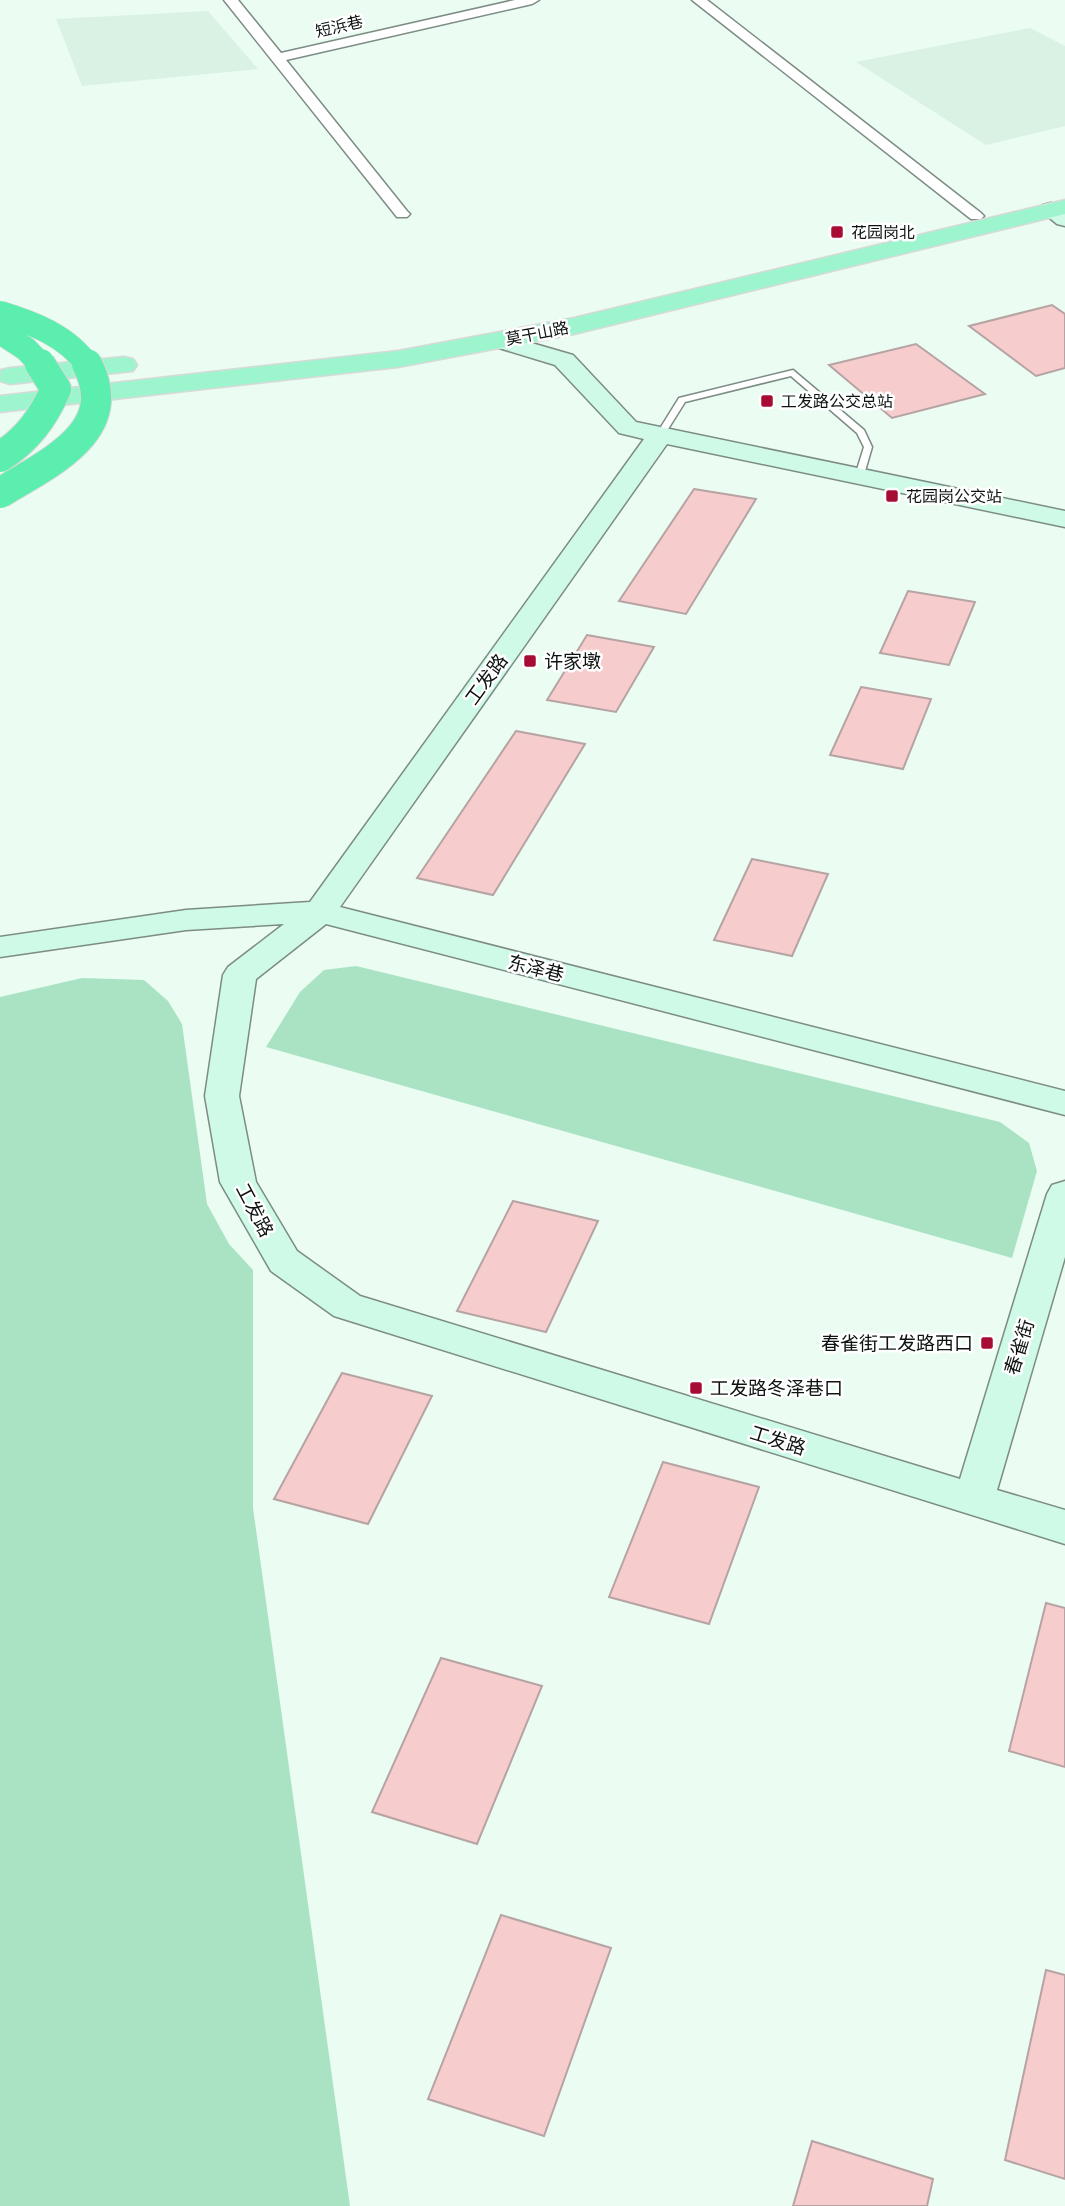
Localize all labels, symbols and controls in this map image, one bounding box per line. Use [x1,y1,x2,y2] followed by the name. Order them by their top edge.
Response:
[314,12,365,41] street label: 短浜巷
[851,223,915,242] place label: 花园岗北
[829,224,845,240] marker: 花园岗北
[504,318,570,349] street label: 莫干山路
[781,392,893,411] place label: 工发路公交总站
[759,393,775,409] marker: 工发路公交总站
[906,487,1002,506] place label: 花园岗公交站
[884,488,900,504] marker: 花园岗公交站
[460,649,512,709] street label: 工发路
[544,650,601,672] place label: 许家墩
[522,653,538,669] marker: 许家墩
[506,950,566,986] street label: 东泽巷
[232,1180,278,1240] street label: 工发路
[1000,1317,1038,1377] street label: 春雀街
[821,1332,973,1354] place label: 春雀街工发路西口
[979,1335,995,1351] marker: 春雀街工发路西口
[710,1377,843,1399] place label: 工发路冬泽巷口
[688,1380,704,1396] marker: 工发路冬泽巷口
[748,1421,808,1459] street label: 工发路

